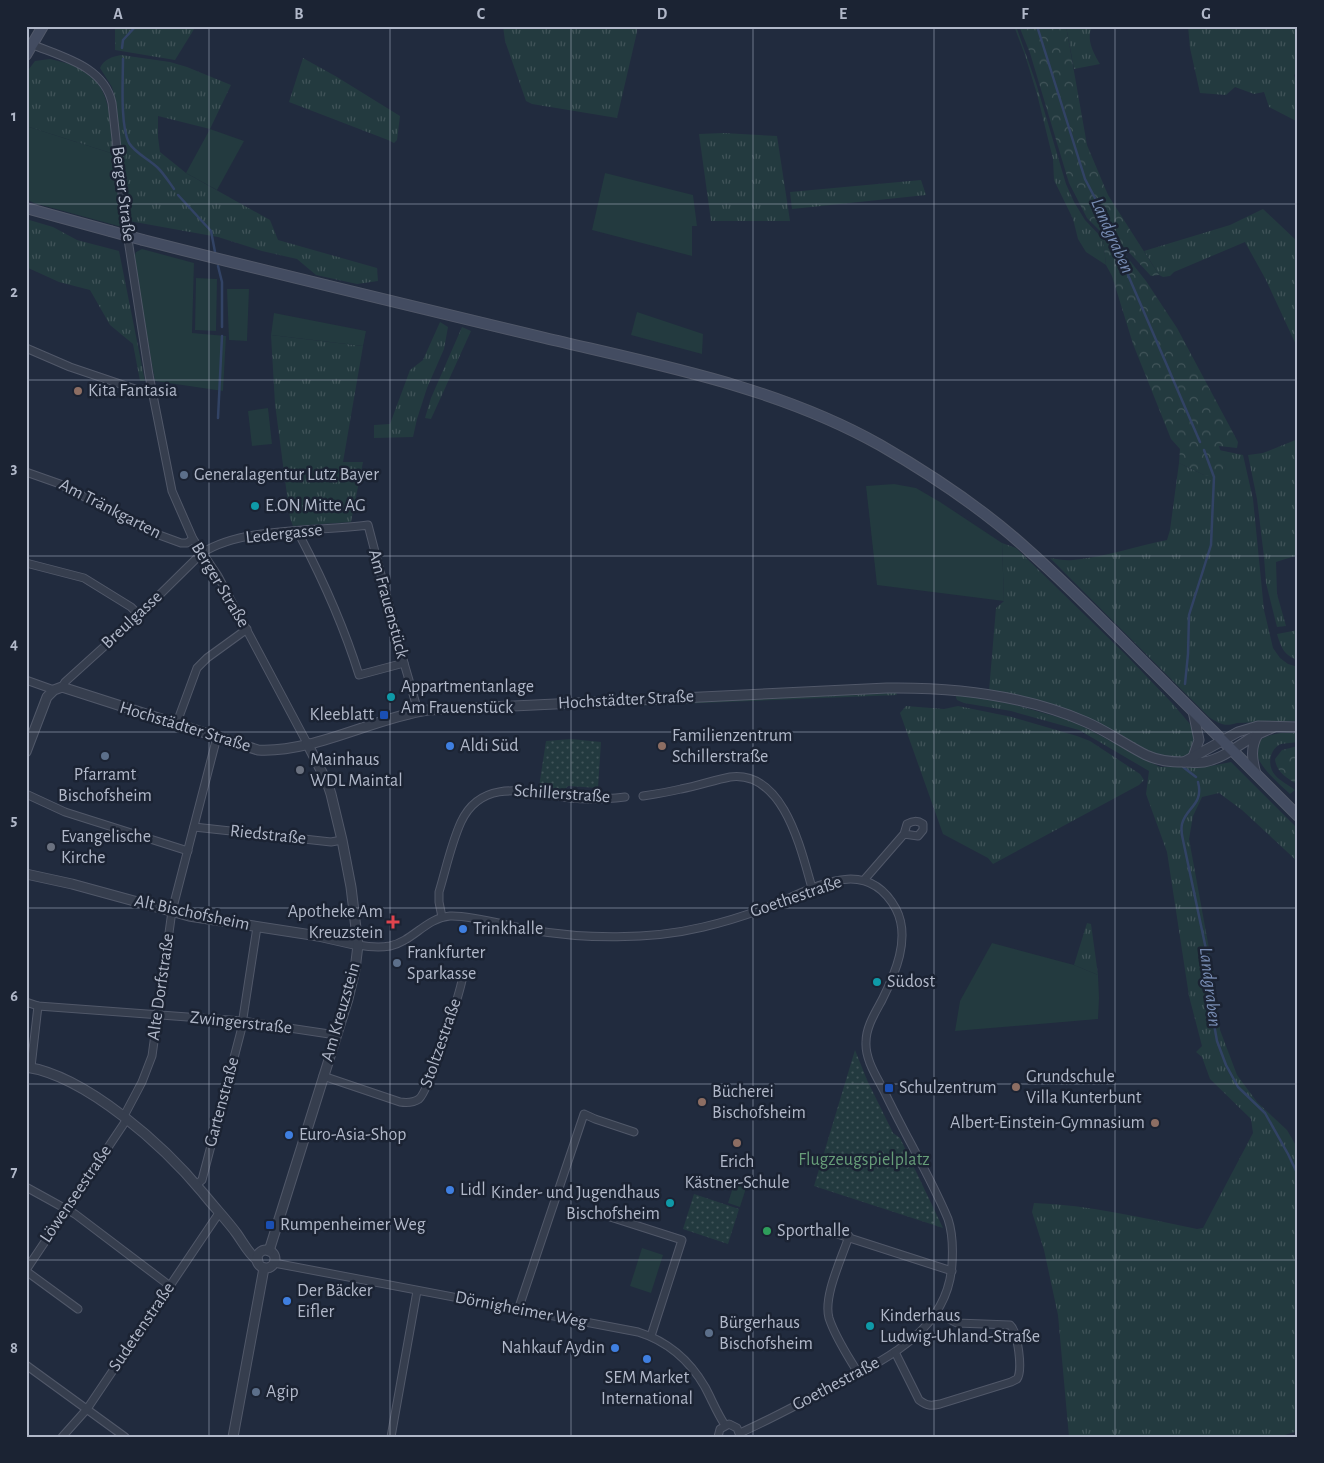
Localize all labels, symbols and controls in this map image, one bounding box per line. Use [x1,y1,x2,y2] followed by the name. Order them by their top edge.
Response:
[113,6,123,22] text: A
[294,6,304,22] text: B
[477,6,486,22] text: C
[657,6,668,22] text: D
[839,6,847,22] text: E
[1021,6,1029,22] text: F
[1201,6,1211,22] text: G
[11,108,17,124] text: 1
[108,145,138,243] street label: Berger Straße
[1087,195,1137,277] water label: Landgraben
[10,284,18,300] text: 2
[88,382,177,400] place label: Kita Fantasia
[72,385,84,397] marker: Kita Fantasia
[11,460,18,476] text: 3
[194,466,379,484] place label: Generalagentur Lutz Bayer
[178,469,190,481] marker: Generalagentur Lutz Bayer
[56,476,164,542] street label: Am Tränkgarten
[265,497,366,515] place label: E.ON Mitte AG
[249,500,261,512] marker: E.ON Mitte AG
[245,521,323,547] street label: Ledergasse
[188,539,252,631] street label: Berger Straße
[365,548,411,661] street label: Am Frauenstück
[98,588,166,652] street label: Breulgasse
[10,636,18,652] text: 4
[401,678,534,717] place label: Appartmentanlage Am Frauenstück
[558,687,694,713] street label: Hochstädter Straße
[385,691,397,703] marker: Appartmentanlage Am Frauenstück
[117,698,253,756] street label: Hochstädter Straße
[310,706,374,724] place label: Kleeblatt
[378,709,390,721] marker: Kleeblatt
[672,727,792,766] place label: Familienzentrum Schillerstraße
[460,737,518,755] place label: Aldi Süd
[444,740,456,752] marker: Aldi Süd
[656,740,668,752] marker: Familienzentrum Schillerstraße
[99,750,111,762] marker: Pfarramt Bischofsheim
[310,751,403,790] place label: Mainhaus WDL Maintal
[294,764,306,776] marker: Mainhaus WDL Maintal
[58,766,152,805] place label: Pfarramt Bischofsheim
[513,782,611,806] street label: Schillerstraße
[11,812,18,828] text: 5
[229,822,307,848] street label: Riedstraße
[61,828,151,867] place label: Evangelische Kirche
[45,841,57,853] marker: Evangelische Kirche
[748,873,844,921] street label: Goethestraße
[133,892,251,934] street label: Alt Bischofsheim
[288,903,383,942] place label: Apotheke Am Kreuzstein
[387,916,399,928] marker: Apotheke Am Kreuzstein
[473,920,543,938] place label: Trinkhalle
[457,923,469,935] marker: Trinkhalle
[145,932,177,1042] street label: Alte Dorfstraße
[407,944,485,983] place label: Frankfurter Sparkasse
[1196,946,1224,1028] water label: Landgraben
[391,957,403,969] marker: Frankfurter Sparkasse
[318,960,364,1064] street label: Am Kreuzstein
[887,973,935,991] place label: Südost
[871,976,883,988] marker: Südost
[10,988,18,1004] text: 6
[417,996,465,1090] street label: Stoltzestraße
[189,1009,293,1037] street label: Zwingerstraße
[201,1055,243,1149] street label: Gartenstraße
[1026,1068,1142,1107] place label: Grundschule Villa Kunterbunt
[899,1079,997,1097] place label: Schulzentrum
[1010,1081,1022,1093] marker: Grundschule Villa Kunterbunt
[883,1082,895,1094] marker: Schulzentrum
[712,1083,806,1122] place label: Bücherei Bischofsheim
[696,1096,708,1108] marker: Bücherei Bischofsheim
[950,1114,1145,1132] place label: Albert-Einstein-Gymnasium
[1149,1117,1161,1129] marker: Albert-Einstein-Gymnasium
[299,1126,407,1144] place label: Euro-Asia-Shop
[283,1129,295,1141] marker: Euro-Asia-Shop
[731,1137,743,1149] marker: Erich Kästner-Schule
[37,1142,115,1246] street label: Löwenseestraße
[798,1151,930,1169] park label: Flugzeugspielplatz
[684,1153,790,1192] place label: Erich Kästner-Schule
[11,1164,18,1180] text: 7
[460,1181,486,1199] place label: Lidl
[444,1184,456,1196] marker: Lidl
[491,1184,660,1223] place label: Kinder- und Jugendhaus Bischofsheim
[664,1197,676,1209] marker: Kinder- und Jugendhaus Bischofsheim
[280,1216,426,1234] place label: Rumpenheimer Weg
[264,1219,276,1231] marker: Rumpenheimer Weg
[777,1222,850,1240] place label: Sporthalle
[761,1225,773,1237] marker: Sporthalle
[106,1279,178,1375] street label: Sudetenstraße
[297,1282,373,1321] place label: Der Bäcker Eifler
[453,1288,589,1332] street label: Dörnigheimer Weg
[281,1295,293,1307] marker: Der Bäcker Eifler
[880,1307,1040,1346] place label: Kinderhaus Ludwig-Uhland-Straße
[719,1314,813,1353] place label: Bürgerhaus Bischofsheim
[864,1320,876,1332] marker: Kinderhaus Ludwig-Uhland-Straße
[703,1327,715,1339] marker: Bürgerhaus Bischofsheim
[501,1339,605,1357] place label: Nahkauf Aydin
[10,1340,18,1356] text: 8
[609,1342,621,1354] marker: Nahkauf Aydin
[641,1353,653,1365] marker: SEM Market International
[790,1354,882,1414] street label: Goethestraße
[601,1369,693,1408] place label: SEM Market International
[266,1383,299,1401] place label: Agip
[250,1386,262,1398] marker: Agip

